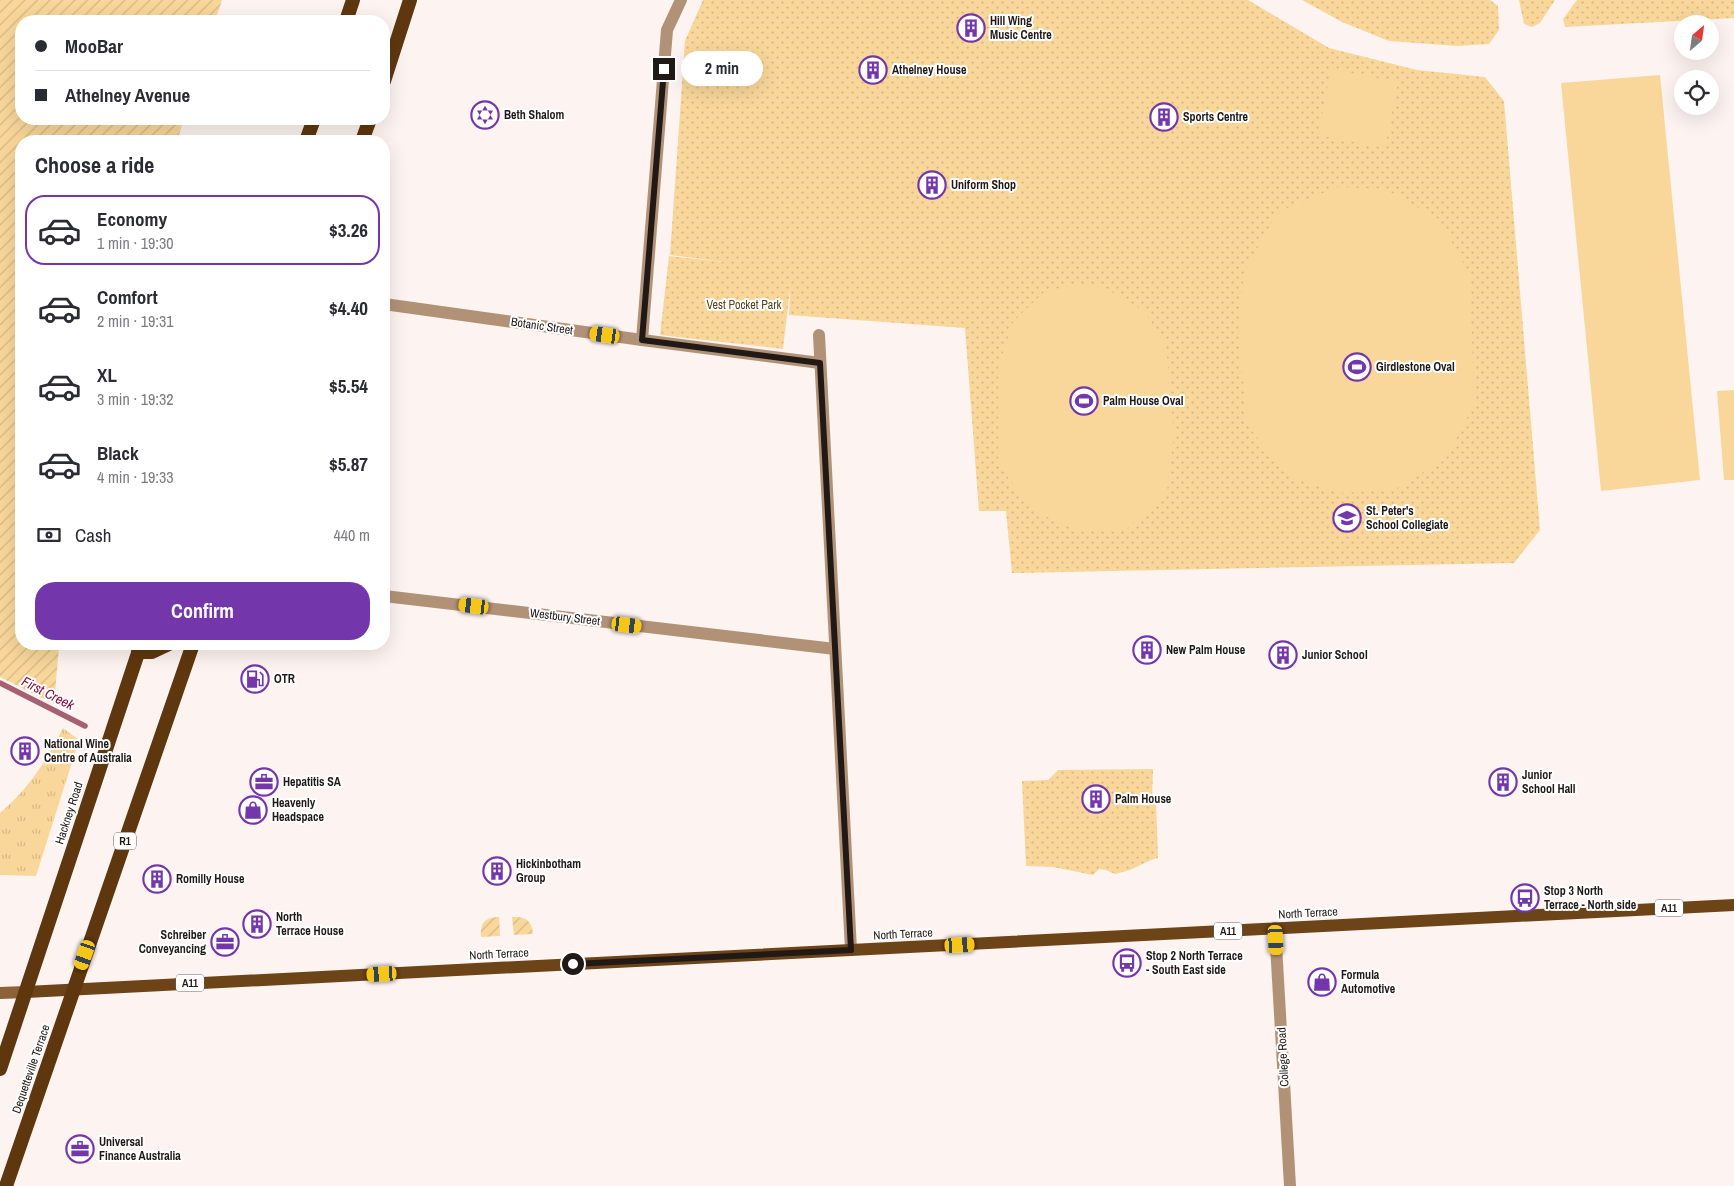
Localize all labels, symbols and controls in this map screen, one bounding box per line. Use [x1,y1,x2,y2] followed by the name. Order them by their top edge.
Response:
[956,13,986,43] building icon: Hill Wing Music Centre
[990,13,1052,43] place label: Hill Wing Music Centre
[1674,15,1719,60] north arrow
[1674,15,1719,115] map controls
[65,33,123,59] text: MooBar
[682,52,764,86] callout: 2 min
[858,55,888,85] building icon: Athelney House
[705,57,739,79] text: 2 min
[653,58,675,80] route end
[892,62,967,78] place label: Athelney House
[1674,70,1719,115] button: locate
[65,82,190,108] text: Athelney Avenue
[470,100,500,130] synagogue icon: Beth Shalom
[1149,102,1179,132] building icon: Sports Centre
[504,107,564,123] place label: Beth Shalom
[1183,109,1249,125] place label: Sports Centre
[35,150,154,180] text: Choose a ride
[917,170,947,200] building icon: Uniform Shop
[951,177,1016,193] place label: Uniform Shop
[97,206,167,232] text: Economy
[37,208,82,253] icon: car
[329,217,368,243] text: $3.26
[97,232,174,254] text: 1 min · 19:30
[97,284,158,310] text: Comfort
[37,286,82,331] icon: car
[329,295,368,321] text: $4.40
[707,297,782,313] park label: Vest Pocket Park
[97,310,174,332] text: 2 min · 19:31
[510,314,574,338] street label: Botanic Street
[589,325,620,345] car
[1342,352,1372,382] sports icon: Girdlestone Oval
[1376,359,1455,375] place label: Girdlestone Oval
[97,362,117,388] text: XL
[37,364,82,409] icon: car
[329,373,368,399] text: $5.54
[1069,386,1099,416] sports icon: Palm House Oval
[97,388,174,410] text: 3 min · 19:32
[1103,393,1184,409] place label: Palm House Oval
[97,440,139,466] text: Black
[37,442,82,487] icon: car
[329,451,368,477] text: $5.87
[97,466,174,488] text: 4 min · 19:33
[1332,503,1362,533] school or university icon: St. Peter's School Collegiate
[1366,503,1449,533] place label: St. Peter's School Collegiate
[35,521,63,549] icon: cash
[75,522,111,548] text: Cash
[334,524,370,546] text: 440 m
[35,582,370,640] button: Confirm
[458,597,489,615] car
[529,605,601,629] street label: Westbury Street
[611,616,642,634] car
[1132,635,1162,665] building icon: New Palm House
[1268,640,1298,670] building icon: Junior School
[1166,642,1246,658] place label: New Palm House
[1302,647,1368,663] place label: Junior School
[240,664,270,694] fuel station icon: OTR
[274,671,295,687] place label: OTR
[19,672,78,714] water label: First Creek
[10,736,40,766] building icon: National Wine Centre of Australia
[44,736,132,766] place label: National Wine Centre of Australia
[249,767,279,797] office icon: Hepatitis SA
[1488,767,1518,797] building icon: Junior School Hall
[1522,767,1576,797] place label: Junior School Hall
[283,774,342,790] place label: Hepatitis SA
[51,780,87,846] street label: Hackney Road
[1081,784,1111,814] building icon: Palm House
[1115,791,1172,807] place label: Palm House
[238,795,268,825] shop icon: Heavenly Headspace
[272,795,324,825] place label: Heavenly Headspace
[114,832,136,849] road number: R1
[482,856,512,886] building icon: Hickinbotham Group
[516,856,581,886] place label: Hickinbotham Group
[142,864,172,894] building icon: Romilly House
[176,871,245,887] place label: Romilly House
[1510,883,1540,913] bus stop icon: Stop 3 North Terrace - North side
[1544,883,1637,913] place label: Stop 3 North Terrace - North side
[1655,900,1683,916] road number: A11
[1278,903,1338,923] street label: North Terrace
[242,909,272,939] building icon: North Terrace House
[276,909,344,939] place label: North Terrace House
[1214,922,1242,939] road number: A11
[873,924,933,944] street label: North Terrace
[1267,925,1284,955] car
[139,927,206,957] place label: Schreiber Conveyancing
[210,927,240,957] office icon: Schreiber Conveyancing
[944,937,975,953] car
[73,938,96,972] car
[469,944,529,964] street label: North Terrace
[1112,948,1142,978] bus stop icon: Stop 2 North Terrace - South East side
[1146,948,1243,978] place label: Stop 2 North Terrace - South East side
[562,953,584,975] route start
[366,966,397,982] car
[1307,967,1337,997] shop icon: Formula Automotive
[1341,967,1396,997] place label: Formula Automotive
[176,974,204,991] road number: A11
[8,1023,54,1115] street label: Dequetteville Terrace
[1273,1027,1293,1087] street label: College Road
[65,1134,95,1164] office icon: Universal Finance Australia
[99,1134,181,1164] place label: Universal Finance Australia

